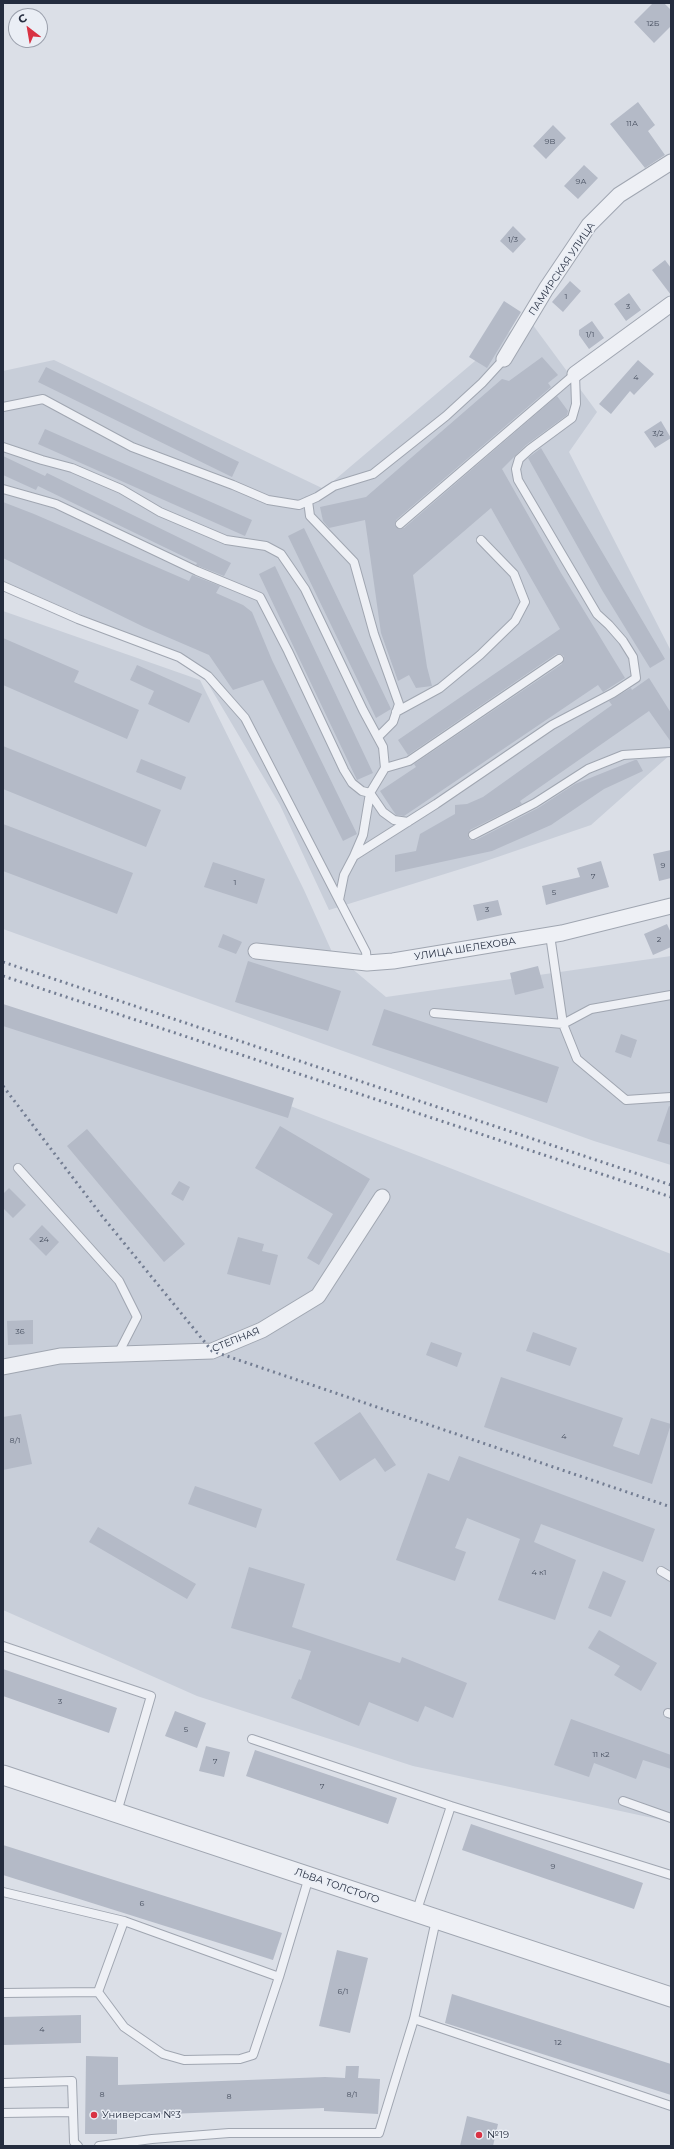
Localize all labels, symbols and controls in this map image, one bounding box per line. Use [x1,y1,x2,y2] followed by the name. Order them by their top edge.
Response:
[8,8,48,48] north arrow
[15,11,29,27] text: С
[646,19,660,29] house number: 12Б
[626,119,638,129] house number: 11А
[545,137,555,147] house number: 9В
[576,177,586,187] house number: 9А
[526,220,598,318] street label: ПАМИРСКАЯ УЛИЦА
[508,235,518,245] house number: 1/3
[565,292,567,302] house number: 1
[626,302,630,312] house number: 3
[586,330,594,340] house number: 1/1
[633,373,639,383] house number: 4
[652,429,664,439] house number: 3/2
[661,861,665,871] house number: 9
[591,872,595,882] house number: 7
[234,878,236,888] house number: 1
[552,888,556,898] house number: 5
[485,905,489,915] house number: 3
[413,935,517,963] street label: УЛИЦА ШЕЛЕХОВА
[657,935,661,945] house number: 2
[39,1235,49,1245] house number: 24
[210,1325,262,1355] street label: СТЕПНАЯ
[15,1327,25,1337] house number: 36
[561,1432,567,1442] house number: 4
[10,1436,20,1446] house number: 8/1
[532,1568,546,1578] house number: 4 к1
[58,1697,62,1707] house number: 3
[184,1725,188,1735] house number: 5
[592,1750,610,1760] house number: 11 к2
[213,1757,217,1767] house number: 7
[320,1782,324,1792] house number: 7
[551,1862,555,1872] house number: 9
[293,1866,381,1906] street label: ЛЬВА ТОЛСТОГО
[140,1899,144,1909] house number: 6
[338,1987,348,1997] house number: 6/1
[39,2025,45,2035] house number: 4
[554,2038,562,2048] house number: 12
[99,2090,105,2100] house number: 8
[347,2090,357,2100] house number: 8/1
[226,2092,232,2102] house number: 8
[102,2109,181,2121] place label: Универсам №3
[89,2110,99,2120] marker: Универсам №3
[487,2129,509,2141] place label: №19
[474,2130,484,2140] marker: №19

